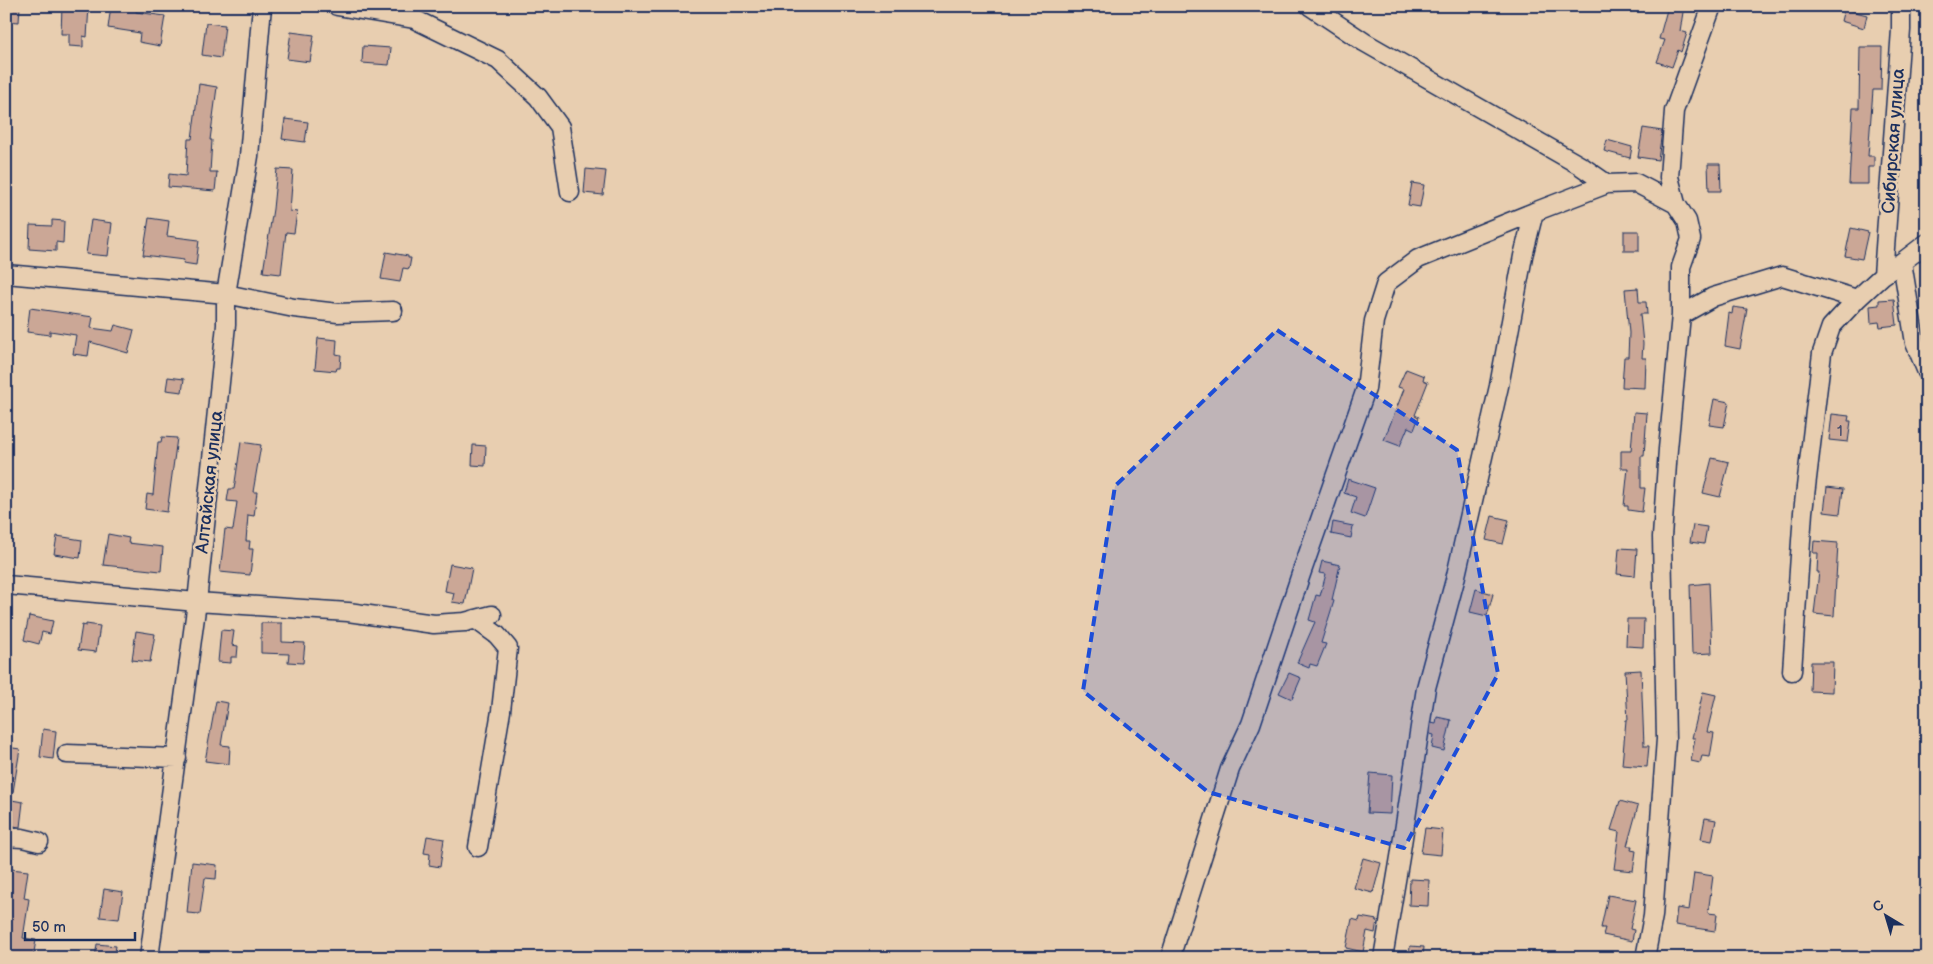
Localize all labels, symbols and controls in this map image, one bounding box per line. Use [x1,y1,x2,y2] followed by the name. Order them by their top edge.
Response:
[1878,67,1909,214] street label: Сибирская улица
[191,409,227,555] street label: Алтайская улица
[1837,422,1843,441] house number: 1
[1860,892,1910,942] north arrow
[1869,896,1888,916] text: С
[25,909,135,941] scale bar
[32,918,66,937] text: 50 m

